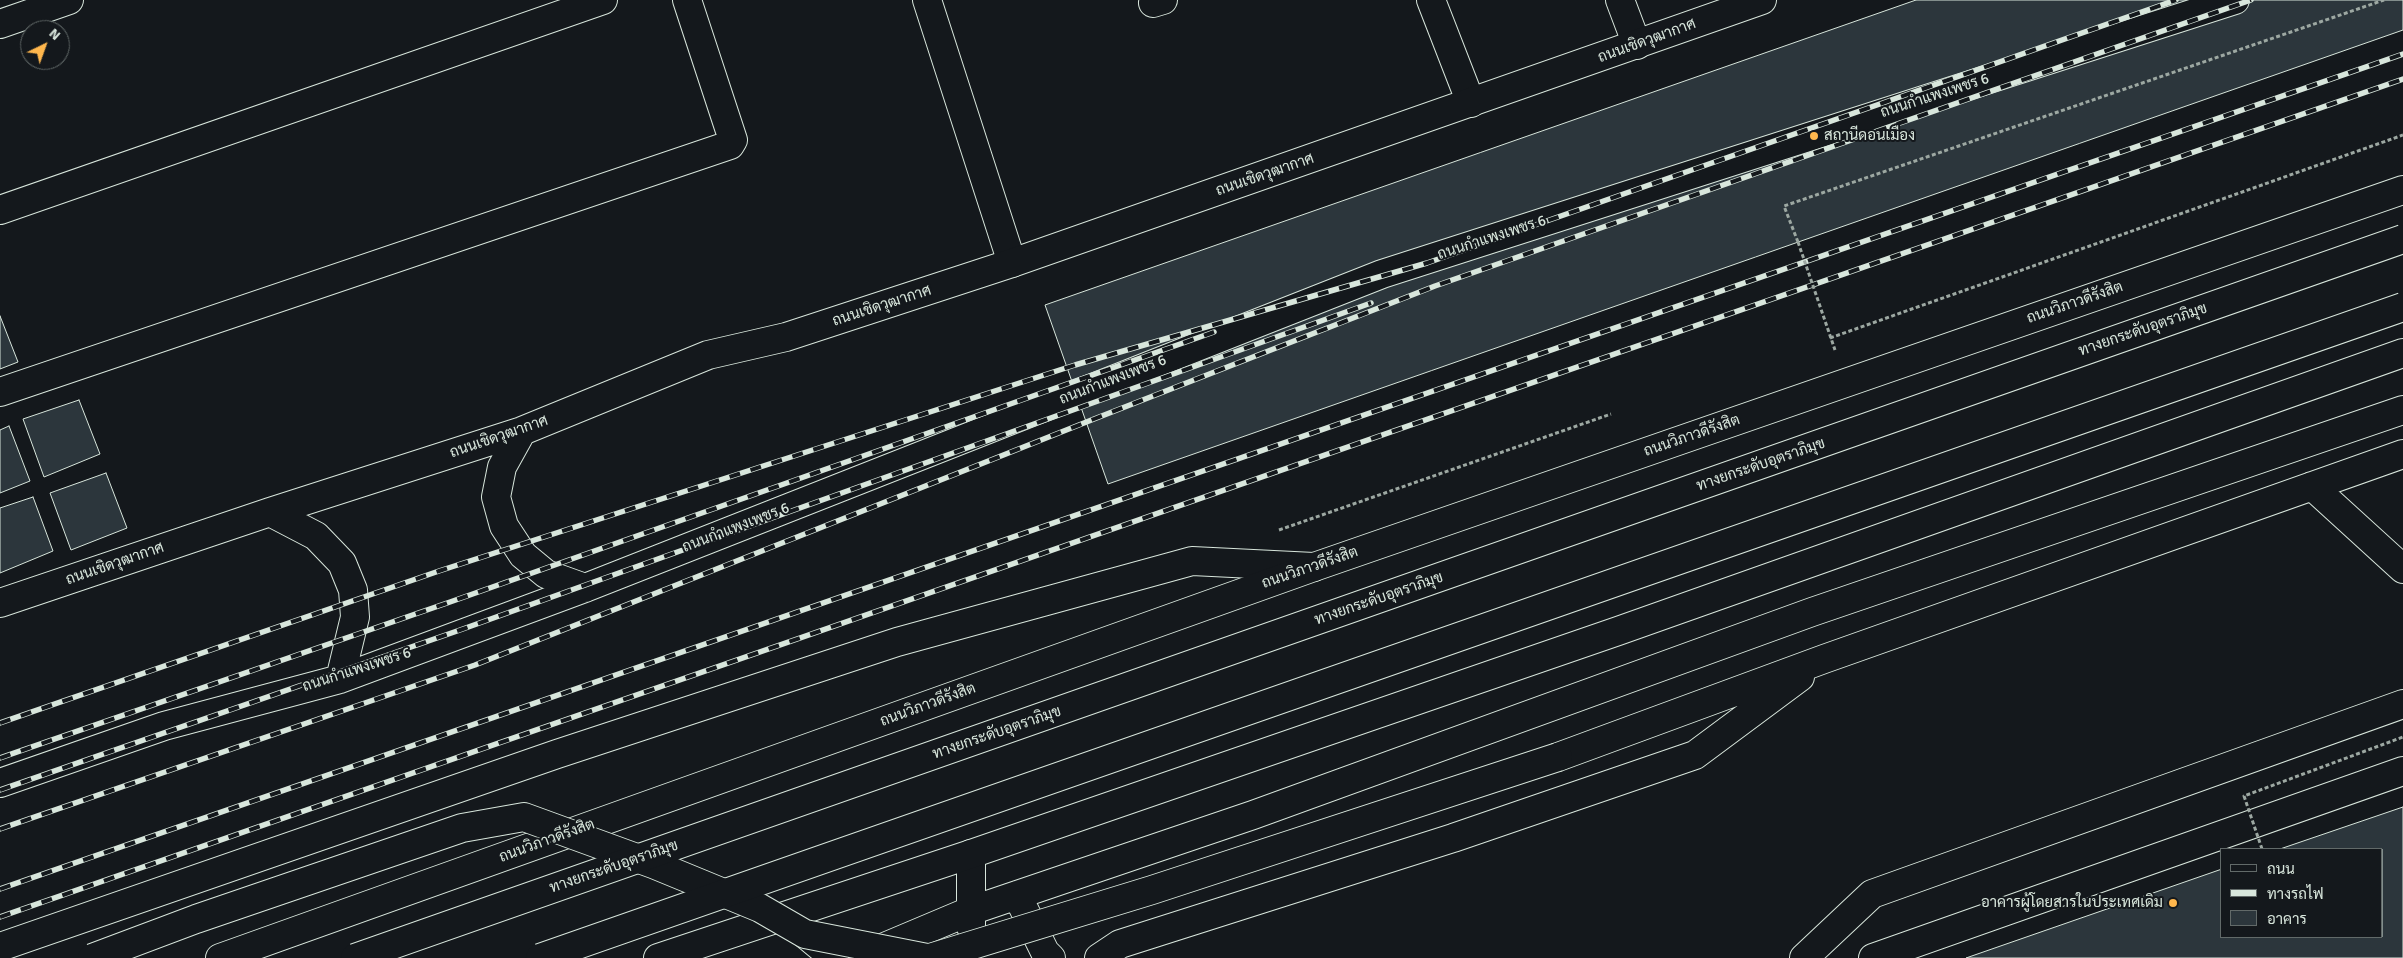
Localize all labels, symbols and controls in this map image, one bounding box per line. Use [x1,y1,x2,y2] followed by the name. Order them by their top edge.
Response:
[1596,15,1698,67] street label: ถนนเชิดวุฒากาศ
[20,20,70,70] north arrow
[45,25,64,44] text: N
[1878,70,1992,122] street label: ถนนกำแพงเพชร 6
[1824,127,1915,145] place label: สถานีดอนเมือง
[1808,130,1820,142] marker: สถานีดอนเมือง
[1213,150,1317,200] street label: ถนนเชิดวุฒากาศ
[1435,212,1549,264] street label: ถนนกำแพงเพชร 6
[2025,278,2125,328] street label: ถนนวิภาวดีรังสิต
[830,282,934,330] street label: ถนนเชิดวุฒากาศ
[2076,300,2210,360] street label: ทางยกระดับอุตราภิมุข
[1057,351,1169,409] street label: ถนนกำแพงเพชร 6
[1642,411,1742,461] street label: ถนนวิภาวดีรังสิต
[447,412,551,462] street label: ถนนเชิดวุฒากาศ
[1694,435,1828,495] street label: ทางยกระดับอุตราภิมุข
[680,499,792,557] street label: ถนนกำแพงเพชร 6
[63,539,167,589] street label: ถนนเชิดวุฒากาศ
[1260,543,1360,593] street label: ถนนวิภาวดีรังสิต
[1312,569,1446,629] street label: ทางยกระดับอุตราภิมุข
[300,644,414,696] street label: ถนนกำแพงเพชร 6
[878,679,978,731] street label: ถนนวิภาวดีรังสิต
[930,703,1064,763] street label: ทางยกระดับอุตราภิมุข
[497,815,597,867] street label: ถนนวิภาวดีรังสิต
[547,837,681,897] street label: ทางยกระดับอุตราภิมุข
[2220,848,2383,938] legend
[2267,860,2295,878] text: ถนน
[2267,885,2324,903] text: ทางรถไฟ
[1981,894,2163,912] place label: อาคารผู้โดยสารในประเทศเดิม
[2167,897,2179,909] marker: อาคารผู้โดยสารในประเทศเดิม
[2267,910,2307,928] text: อาคาร

